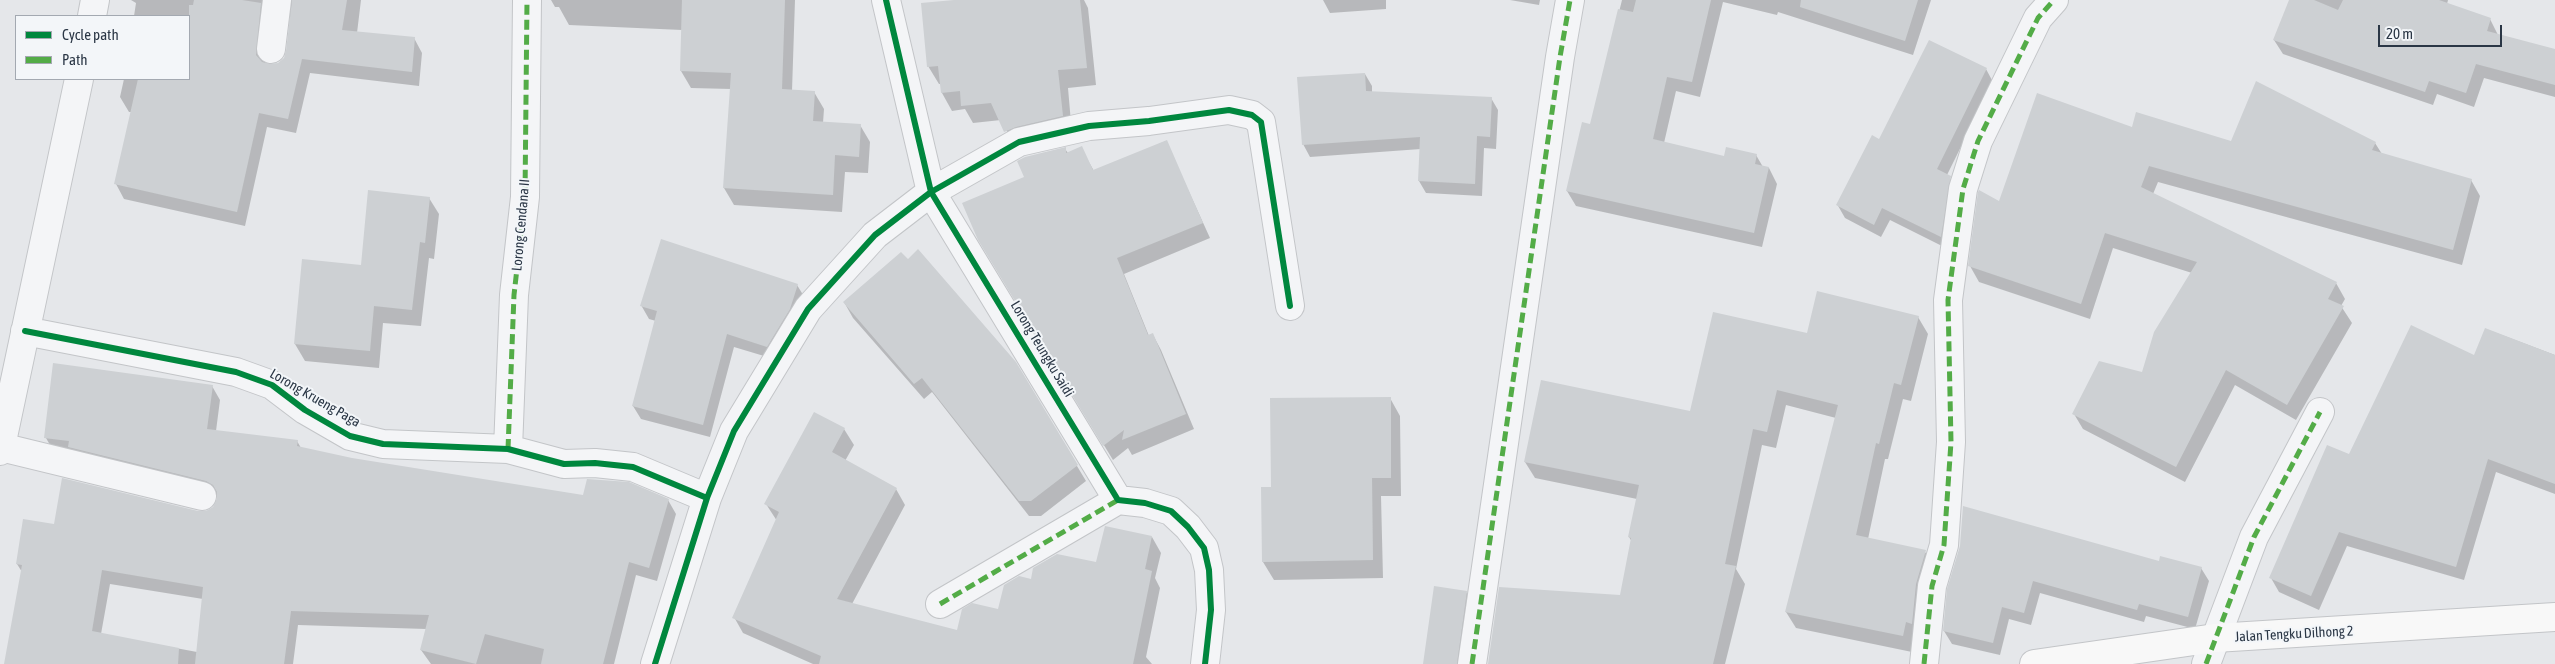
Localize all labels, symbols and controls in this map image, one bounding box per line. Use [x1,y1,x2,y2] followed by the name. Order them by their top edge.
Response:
[15,15,190,80] legend
[2380,15,2504,47] scale bar
[2386,25,2413,42] text: 20 m
[62,26,119,43] text: Cycle path
[62,51,88,68] text: Path
[509,178,533,272] street label: Lorong Cendana II
[1007,298,1077,400] street label: Lorong Teungku Saidi
[267,365,363,431] street label: Lorong Krueng Paga
[2234,623,2354,645] street label: Jalan Tengku Dilhong 2

